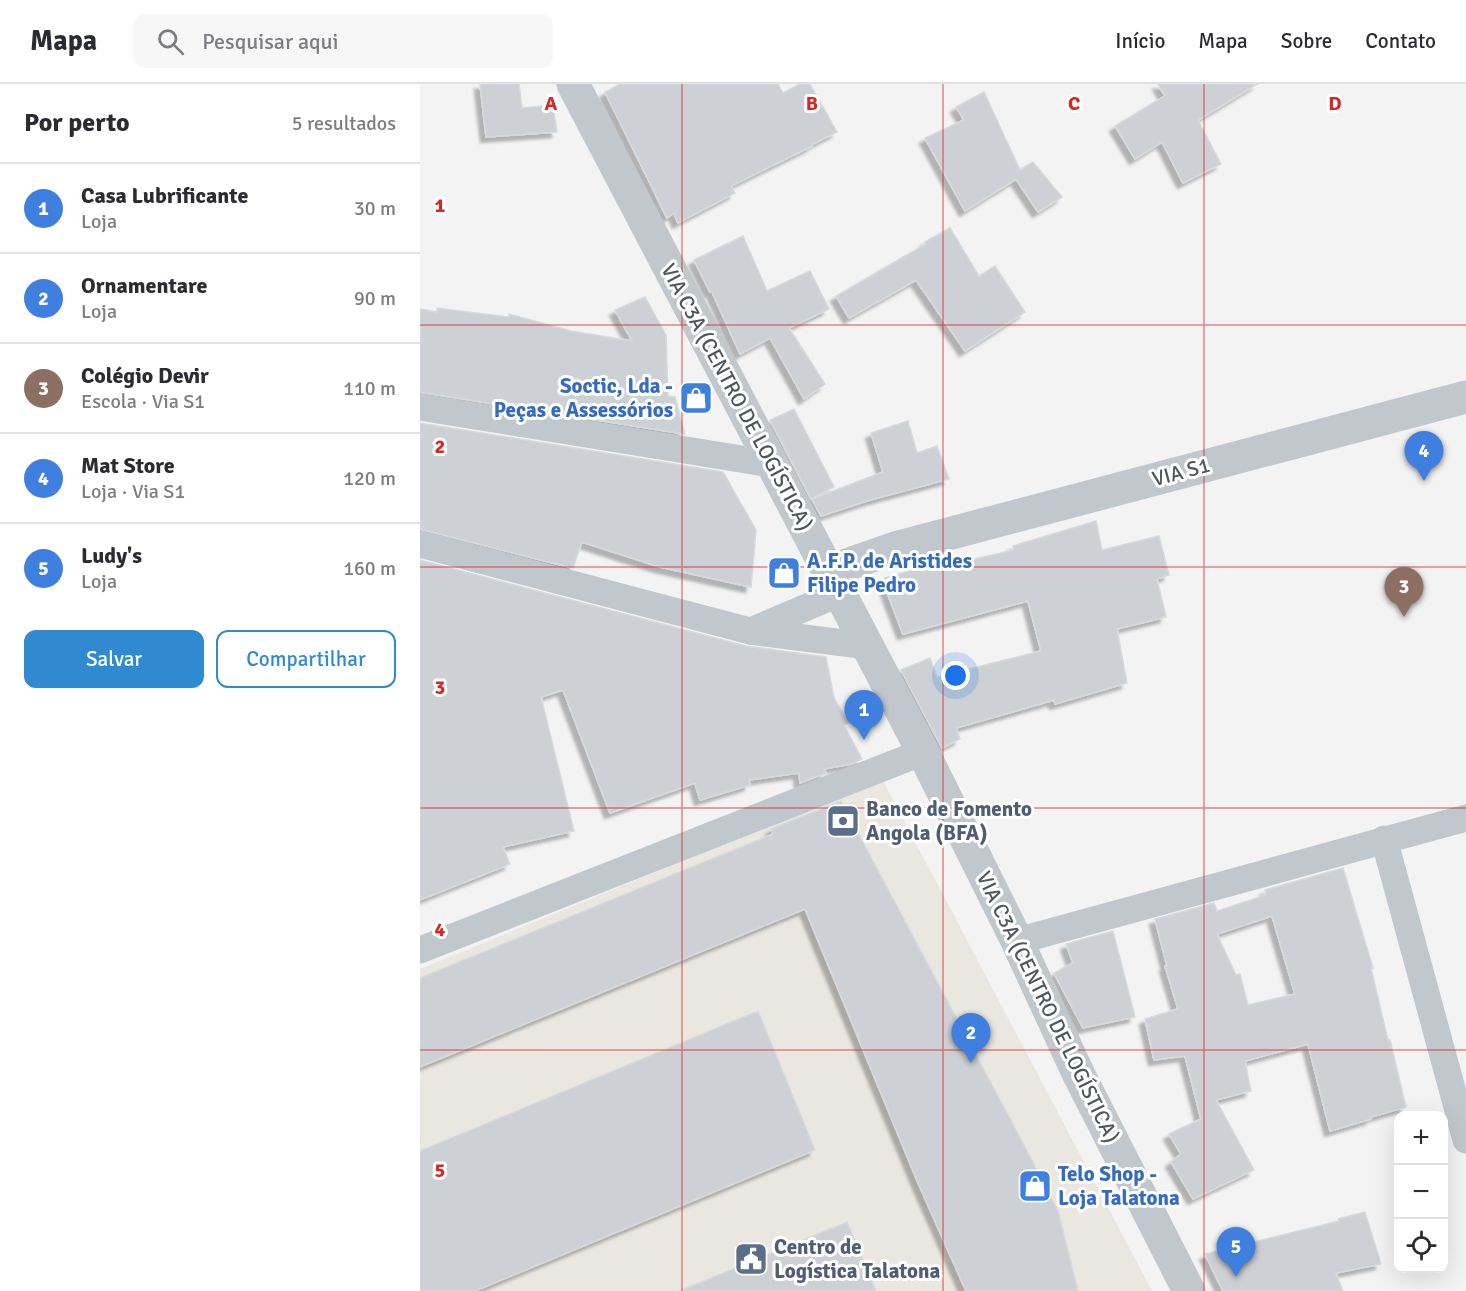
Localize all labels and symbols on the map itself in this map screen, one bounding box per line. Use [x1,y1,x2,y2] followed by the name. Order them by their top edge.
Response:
[545,91,558,116] text: A
[806,91,818,116] text: B
[1068,91,1080,116] text: C
[1328,91,1342,116] text: D
[435,193,446,218] text: 1
[655,259,819,535] street label: VIA C3A (CENTRO DE LOGÍSTICA)
[494,373,673,423] place label: Soctic, Lda - Peças e Assessórios
[678,380,714,416] shop icon: Soctic, Lda - Peças e Assessórios
[1404,432,1444,481] pin: 4
[435,434,445,459] text: 2
[1149,452,1213,492] street label: VIA S1
[807,548,972,598] place label: A.F.P. de Aristides Filipe Pedro
[766,555,802,591] shop icon: A.F.P. de Aristides Filipe Pedro
[1384,568,1424,617] pin: 3
[941,661,970,690] your location
[435,675,445,700] text: 3
[844,690,884,740] pin: 1
[866,796,1032,846] place label: Banco de Fomento Angola (BFA)
[825,803,861,839] bank icon: Banco de Fomento Angola (BFA)
[971,867,1125,1147] street label: VIA C3A (CENTRO DE LOGÍSTICA)
[435,917,446,942] text: 4
[952,1014,990,1063] pin: 2
[435,1158,445,1183] text: 5
[1058,1161,1180,1211] place label: Telo Shop - Loja Talatona
[1017,1168,1053,1204] shop icon: Telo Shop - Loja Talatona
[1216,1228,1256,1277] pin: 5
[774,1234,940,1284] place label: Centro de Logística Talatona
[733,1241,769,1277] public building icon: Centro de Logística Talatona

